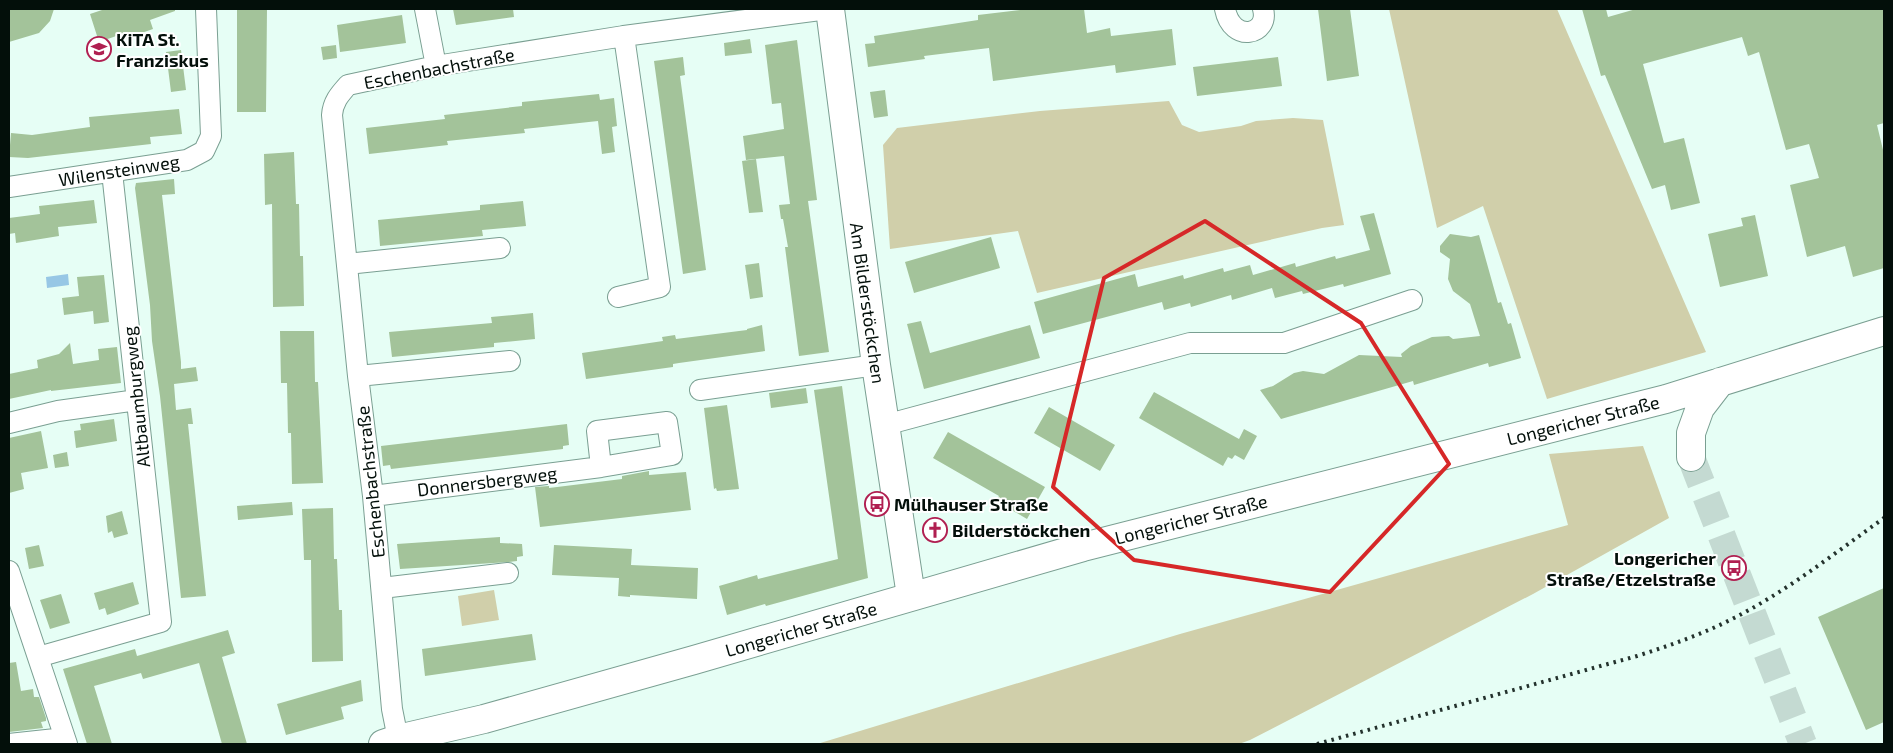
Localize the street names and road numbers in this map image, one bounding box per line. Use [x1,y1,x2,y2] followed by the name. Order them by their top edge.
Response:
[362,43,516,93] street label: Eschenbachstraße
[57,150,181,190] street label: Wilensteinweg
[846,221,890,385] street label: Am Bilderstöckchen
[118,325,154,469] street label: Altbaumburgweg
[1504,390,1662,450] street label: Longericher Straße
[351,405,389,559] street label: Eschenbachstraße
[416,462,558,500] street label: Donnersbergweg
[1112,489,1270,549] street label: Longericher Straße
[723,597,879,661] street label: Longericher Straße

